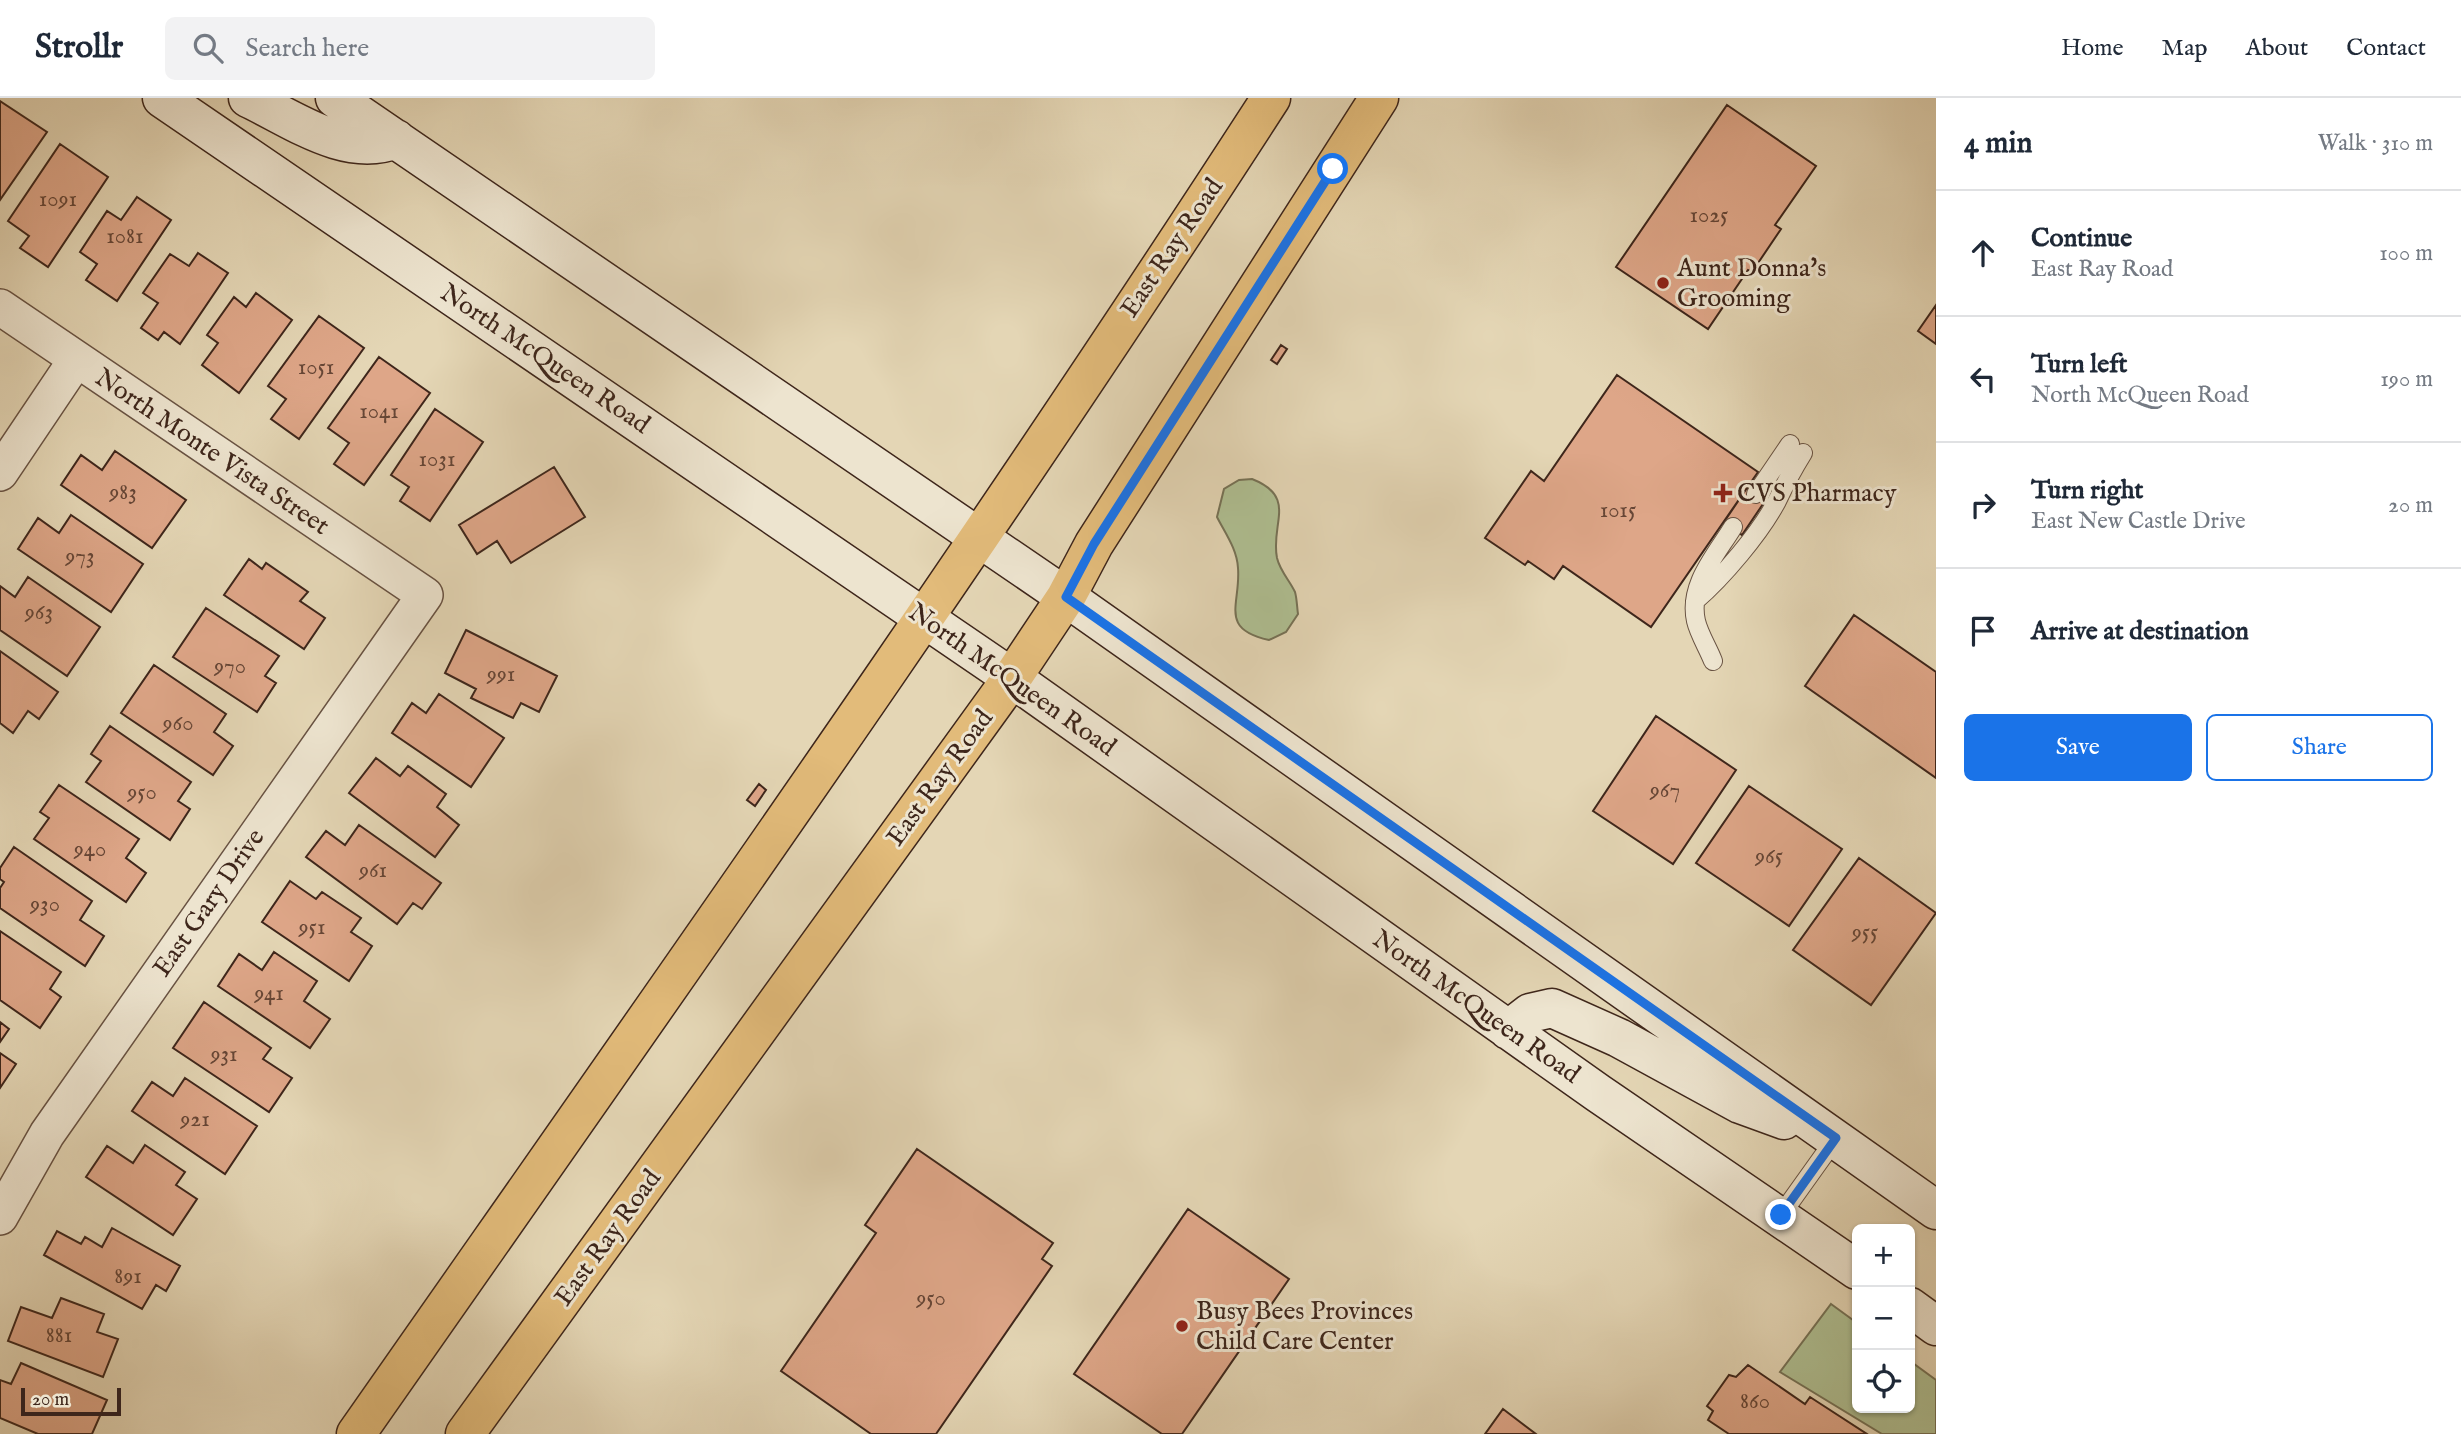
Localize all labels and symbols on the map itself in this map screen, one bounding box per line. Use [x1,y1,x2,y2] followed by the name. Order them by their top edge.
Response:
[1317,153,1348,184] route start
[1113,172,1231,324] street label: East Ray Road
[39,185,77,214] house number: 1091
[1690,201,1728,230] house number: 1025
[106,222,144,251] house number: 1081
[1676,252,1826,315] place label: Aunt Donna's Grooming
[1655,275,1671,291] marker: Aunt Donna's Grooming
[434,277,656,442] street label: North McQueen Road
[298,353,334,382] house number: 1051
[89,361,336,543] street label: North Monte Vista Street
[359,397,399,426] house number: 1041
[419,445,455,474] house number: 1031
[1737,477,1897,510] place label: CVS Pharmacy
[108,478,137,507] house number: 983
[1715,485,1731,501] marker: CVS Pharmacy
[1600,496,1636,525] house number: 1015
[64,542,95,571] house number: 973
[902,596,1122,764] street label: North McQueen Road
[24,598,53,627] house number: 963
[213,652,246,681] house number: 970
[486,660,515,689] house number: 991
[879,703,1001,853] street label: East Ray Road
[161,709,194,738] house number: 960
[1649,776,1680,805] house number: 967
[126,778,157,807] house number: 950
[146,822,272,984] street label: East Gary Drive
[73,835,106,864] house number: 940
[1754,842,1783,871] house number: 965
[358,856,387,885] house number: 961
[29,890,60,919] house number: 930
[298,913,325,942] house number: 951
[1851,918,1878,947] house number: 955
[1366,923,1586,1091] street label: North McQueen Road
[253,979,284,1008] house number: 941
[209,1040,238,1069] house number: 931
[179,1105,210,1134] house number: 921
[547,1163,669,1313] street label: East Ray Road
[1765,1199,1796,1230] route end
[114,1262,142,1291] house number: 891
[915,1284,946,1313] house number: 950
[1196,1295,1413,1358] place label: Busy Bees Provinces Child Care Center
[1174,1318,1190,1334] marker: Busy Bees Provinces Child Care Center
[46,1321,72,1350] house number: 881
[21,1385,121,1417] scale bar
[1740,1387,1770,1416] house number: 860

